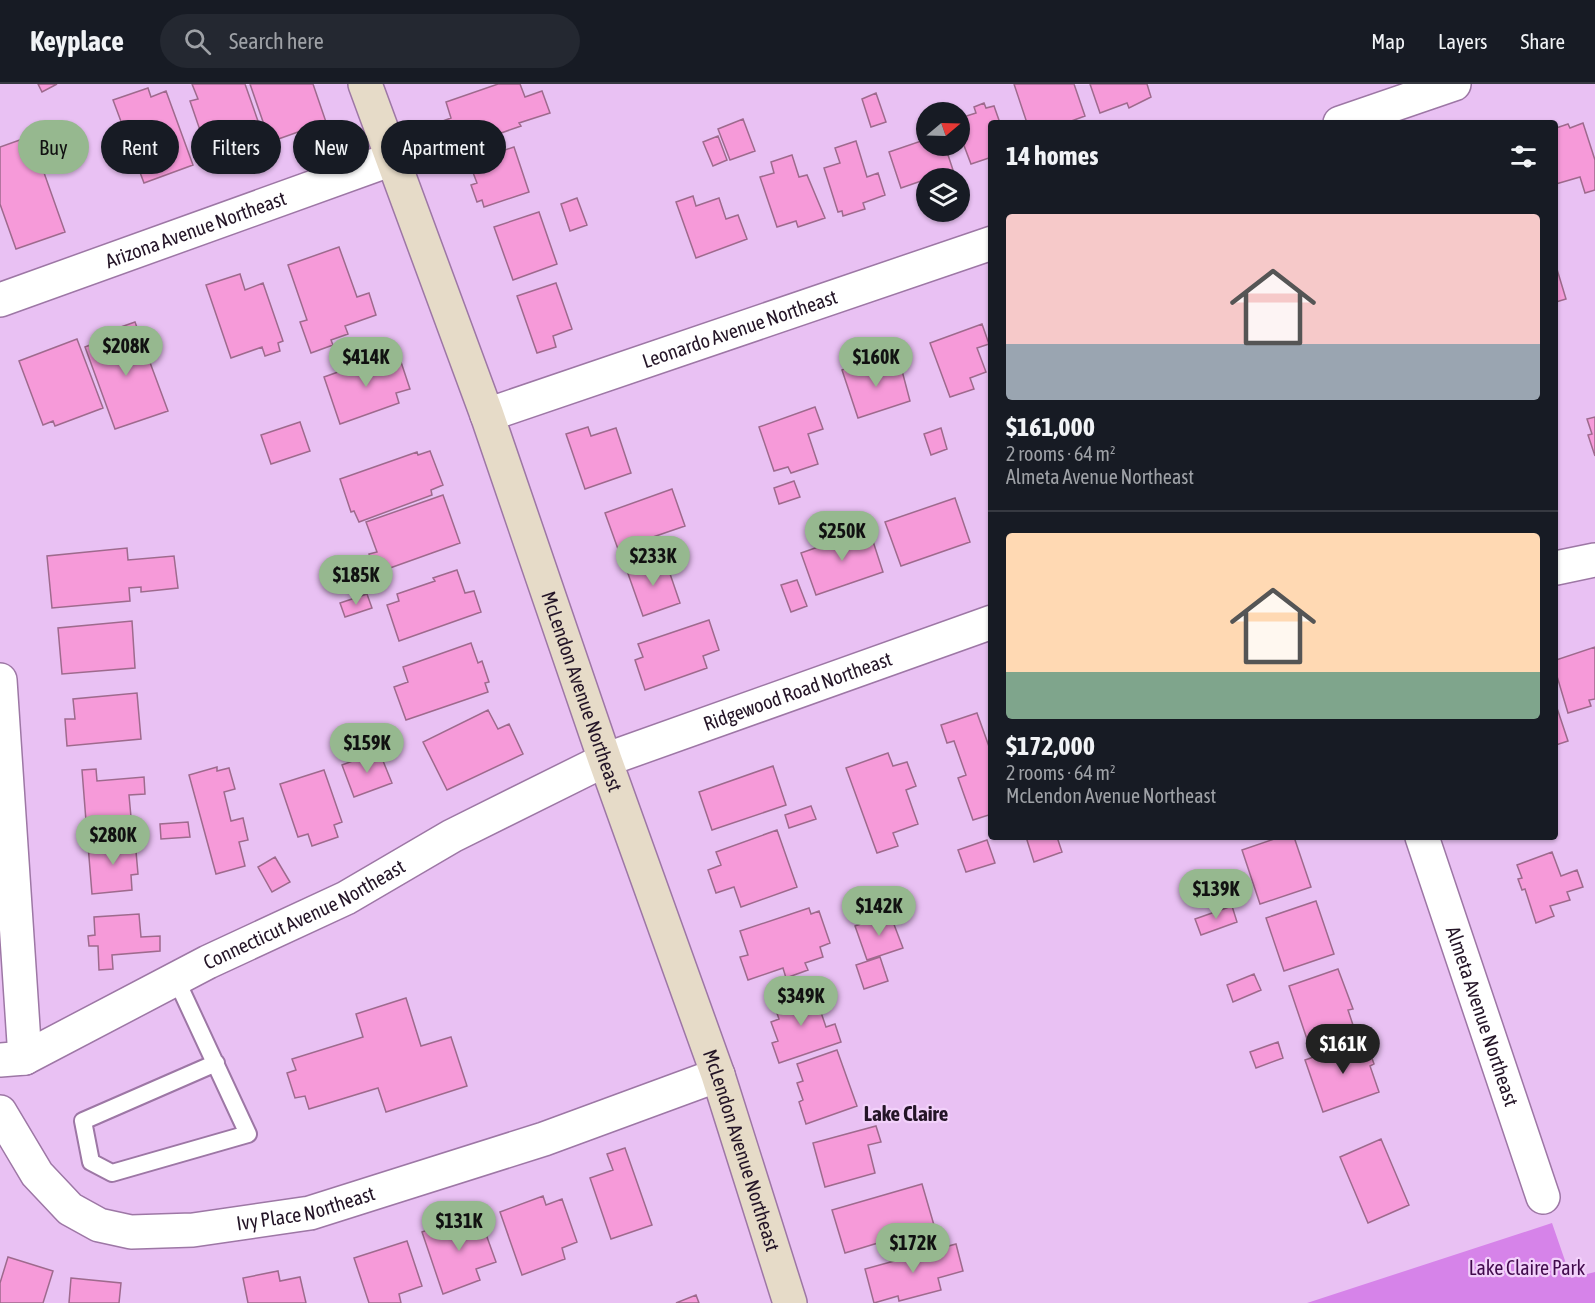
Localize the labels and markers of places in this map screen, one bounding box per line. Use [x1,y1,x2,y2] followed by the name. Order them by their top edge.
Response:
[84,326,168,377] pin: $208K
[324,337,408,388] pin: $414K
[834,337,918,388] pin: $160K
[800,511,884,562] pin: $250K
[611,536,695,587] pin: $233K
[314,555,398,606] pin: $185K
[325,723,409,774] pin: $159K
[71,815,155,866] pin: $280K
[1174,869,1258,920] pin: $139K
[837,886,921,937] pin: $142K
[759,976,843,1027] pin: $349K
[1301,1024,1385,1075] pin: $161K
[417,1201,501,1252] pin: $131K
[871,1223,955,1274] pin: $172K

